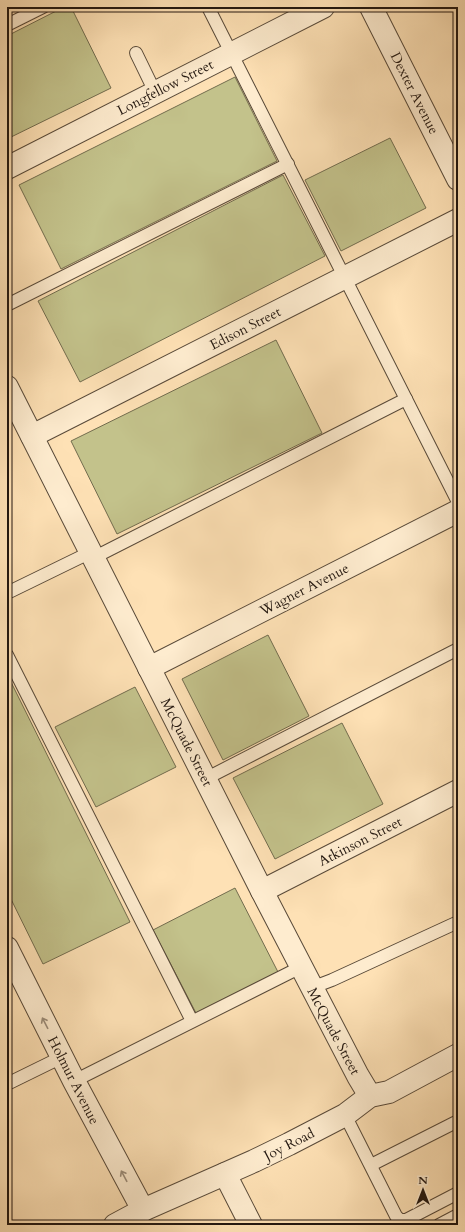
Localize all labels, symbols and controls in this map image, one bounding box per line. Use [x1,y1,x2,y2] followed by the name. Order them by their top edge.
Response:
[386,49,443,138] street label: Dexter Avenue
[114,55,217,120] street label: Longfellow Street
[206,302,285,355] street label: Edison Street
[255,559,352,621] street label: Wagner Avenue
[156,695,217,790] street label: McQuade Street
[315,812,406,871] street label: Atkinson Street
[302,984,365,1079] street label: McQuade Street
[41,1017,48,1029] one-way arrow
[43,1033,104,1128] street label: Holmur Avenue
[259,1123,318,1166] street label: Joy Road
[120,1170,127,1182] one-way arrow
[403,1170,443,1210] north arrow
[418,1173,428,1188] text: N

